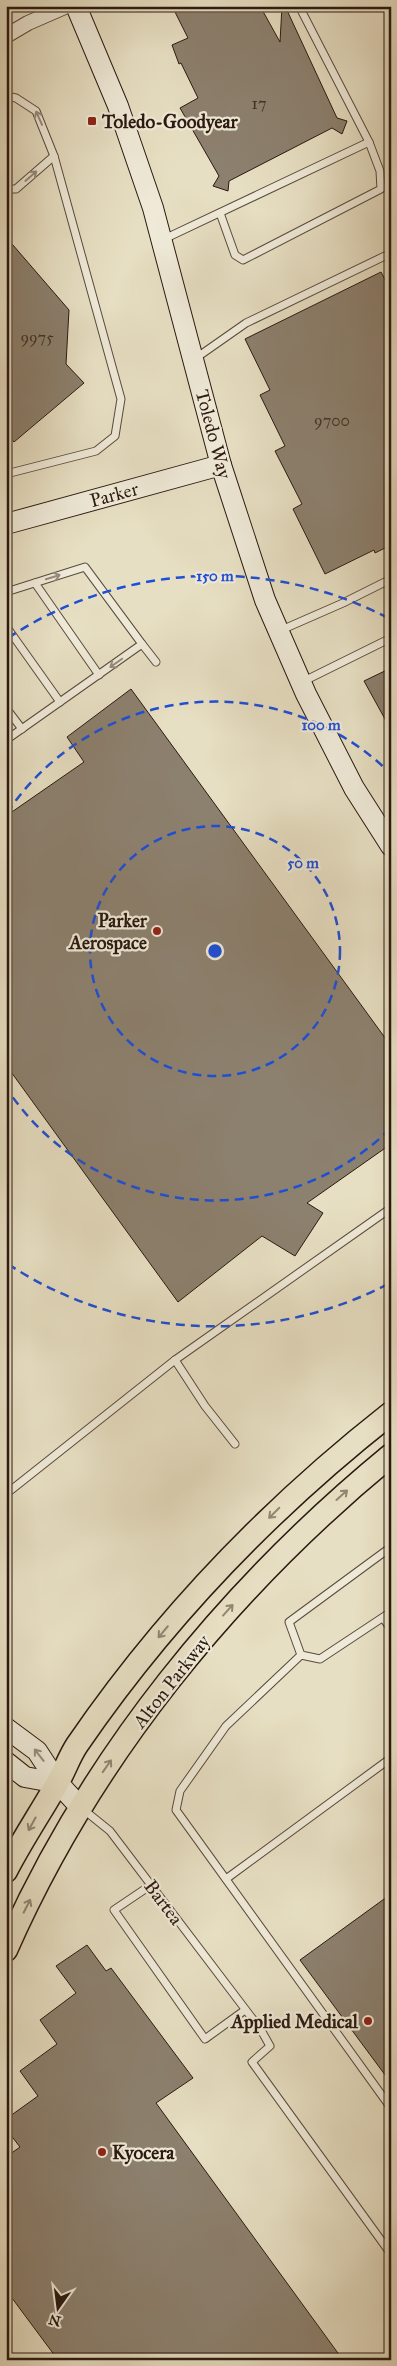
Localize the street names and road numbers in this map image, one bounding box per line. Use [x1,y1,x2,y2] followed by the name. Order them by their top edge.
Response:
[191,387,237,482] street label: Toledo Way
[87,477,142,512] street label: Parker
[127,1629,216,1733] street label: Alton Parkway
[139,1875,189,1930] street label: Bartea

